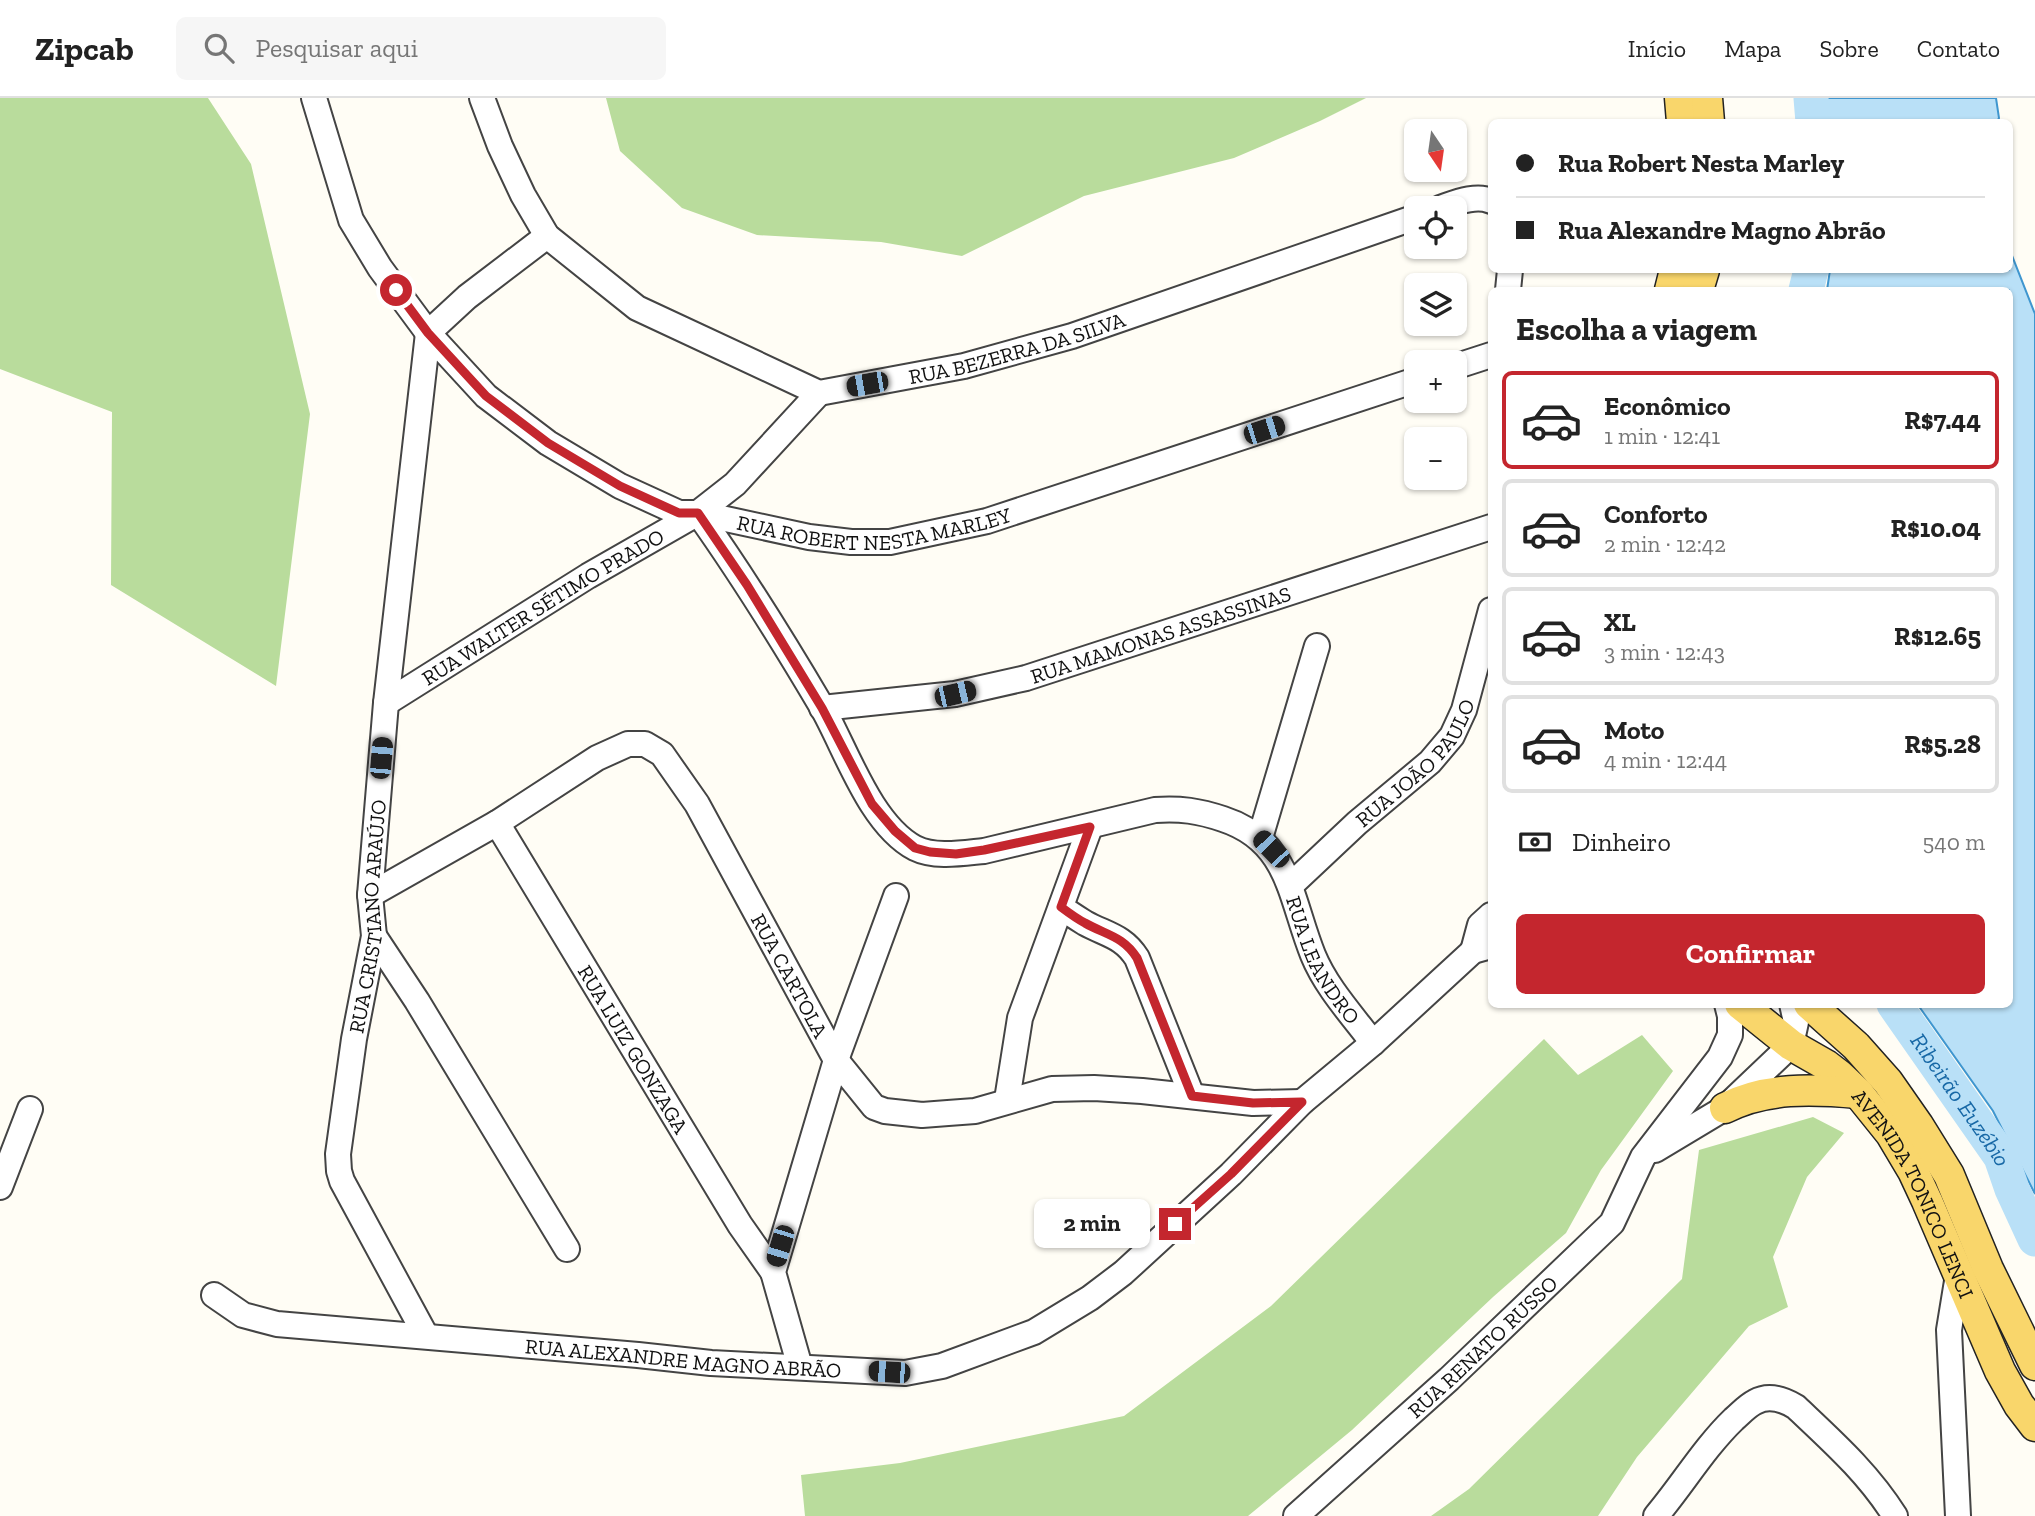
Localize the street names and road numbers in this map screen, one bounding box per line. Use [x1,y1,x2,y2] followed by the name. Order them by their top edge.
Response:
[906,306,1129,389] street label: RUA BEZERRA DA SILVA
[735,501,1014,555] street label: RUA ROBERT NESTA MARLEY
[417,523,668,690] street label: RUA WALTER SÉTIMO PRADO
[1027,580,1294,688] street label: RUA MAMONAS ASSASSINAS
[1350,696,1479,832] street label: RUA JOÃO PAULO
[343,798,390,1035] street label: RUA CRISTIANO ARAÚJO
[1282,893,1365,1028] street label: RUA LEANDRO
[746,909,834,1042] street label: RUA CARTOLA
[573,960,694,1138] street label: RUA LUIZ GONZAGA
[1847,1084,1980,1302] street label: AVENIDA TONICO LENCI
[1402,1270,1562,1423] street label: RUA RENATO RUSSO
[524,1333,842,1382] street label: RUA ALEXANDRE MAGNO ABRÃO

